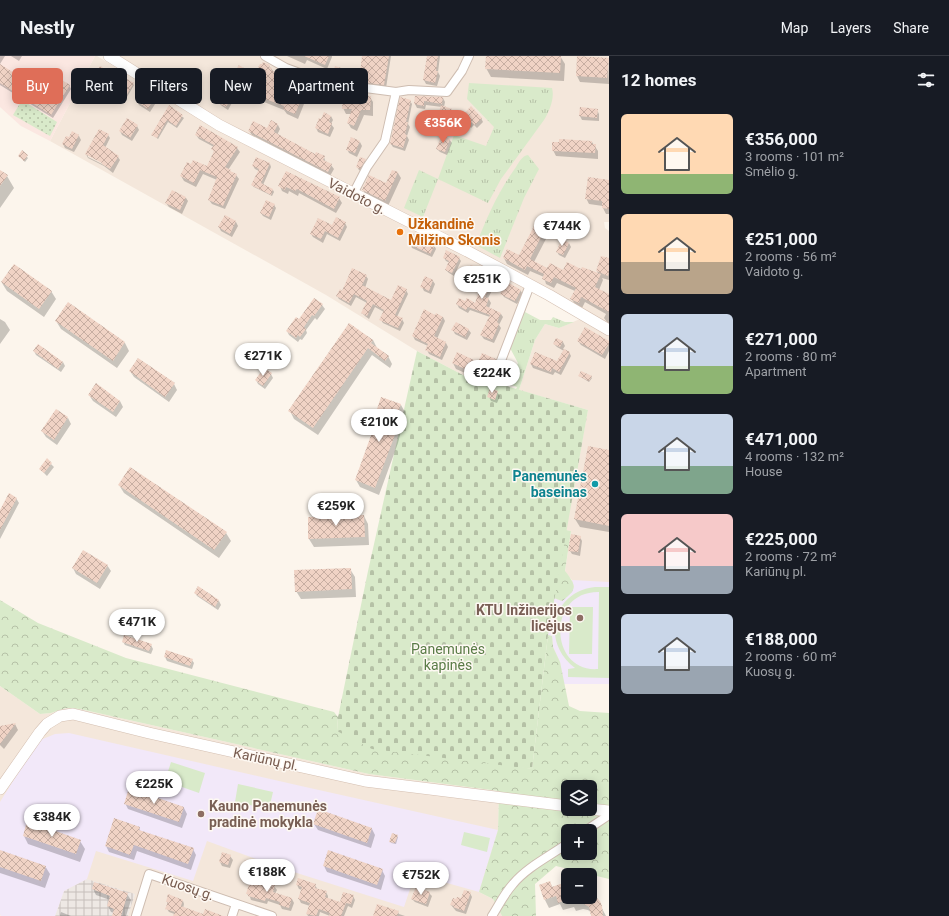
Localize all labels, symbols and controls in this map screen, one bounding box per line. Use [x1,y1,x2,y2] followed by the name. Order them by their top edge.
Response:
[20,16,74,39] text: Nestly
[781,20,808,36] text: Map
[830,20,871,36] text: Layers
[893,20,929,36] text: Share
[12,68,63,104] chip: Buy
[71,68,127,104] chip: Rent
[135,68,202,104] chip: Filters
[210,68,266,104] chip: New
[274,68,368,104] chip: Apartment
[915,69,937,91] icon: filters
[621,70,697,90] text: 12 homes
[415,110,471,144] pin: €356K
[424,115,462,130] text: €356K
[745,129,817,149] text: €356,000
[653,130,701,178] icon: home
[745,149,844,164] text: 3 rooms · 101 m²
[745,164,799,179] text: Smėlio g.
[325,175,389,217] street label: Vaidoto g.
[534,213,590,247] pin: €744K
[408,216,500,248] place label: Užkandinė Milžino Skonis
[543,218,581,233] text: €744K
[395,227,405,237] marker: Užkandinė Milžino Skonis
[745,229,817,249] text: €251,000
[653,230,701,278] icon: home
[745,249,837,264] text: 2 rooms · 56 m²
[745,264,803,279] text: Vaidoto g.
[454,266,510,300] pin: €251K
[463,271,501,286] text: €251K
[745,329,817,349] text: €271,000
[653,330,701,378] icon: home
[235,343,291,377] pin: €271K
[244,348,282,363] text: €271K
[745,349,837,364] text: 2 rooms · 80 m²
[464,360,520,394] pin: €224K
[745,364,807,379] text: Apartment
[473,365,511,380] text: €224K
[351,409,407,443] pin: €210K
[360,414,398,429] text: €210K
[745,429,817,449] text: €471,000
[653,430,701,478] icon: home
[745,449,844,464] text: 4 rooms · 132 m²
[745,464,782,479] text: House
[513,468,587,500] place label: Panemunės baseinas
[590,479,600,489] marker: Panemunės baseinas
[308,493,364,527] pin: €259K
[317,498,355,513] text: €259K
[745,529,817,549] text: €225,000
[653,530,701,578] icon: home
[745,549,837,564] text: 2 rooms · 72 m²
[745,564,806,579] text: Kariūnų pl.
[476,602,572,634] place label: KTU Inžinerijos licėjus
[109,609,165,643] pin: €471K
[575,613,585,623] marker: KTU Inžinerijos licėjus
[118,614,156,629] text: €471K
[745,629,817,649] text: €188,000
[653,630,701,678] icon: home
[411,641,485,673] park label: Panemunės kapinės
[745,649,837,664] text: 2 rooms · 60 m²
[745,664,795,679] text: Kuosų g.
[232,744,300,774] street label: Kariūnų pl.
[126,771,182,805] pin: €225K
[135,776,173,791] text: €225K
[561,780,597,904] map controls
[561,780,597,816] button: layers
[209,798,327,830] place label: Kauno Panemunės pradinė mokykla
[24,804,80,838] pin: €384K
[33,809,71,824] text: €384K
[196,809,206,819] marker: Kauno Panemunės pradinė mokykla
[561,824,597,860] button: +
[239,859,295,893] pin: €188K
[393,862,449,896] pin: €752K
[248,864,286,879] text: €188K
[402,867,440,882] text: €752K
[561,868,597,904] button: −
[160,871,216,903] street label: Kuosų g.

